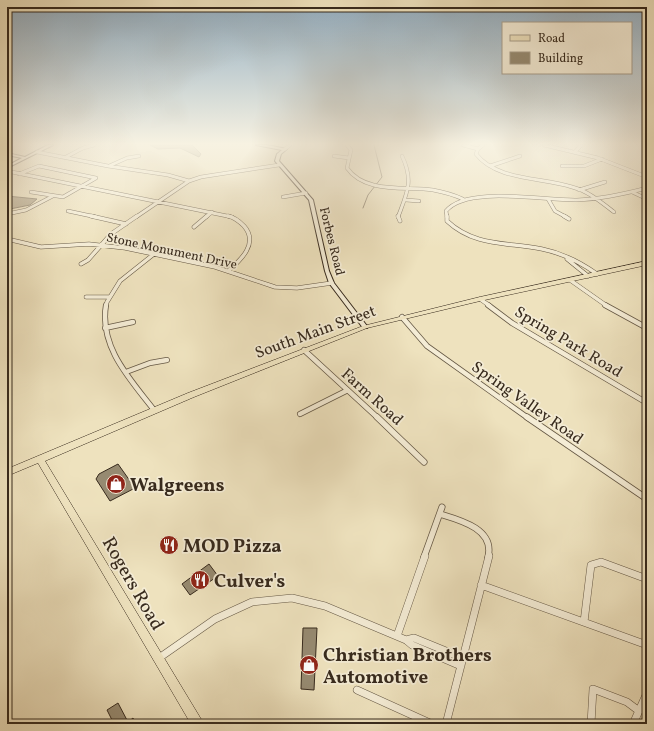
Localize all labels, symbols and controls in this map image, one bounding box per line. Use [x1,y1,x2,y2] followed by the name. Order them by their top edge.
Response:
[502,22,632,74] legend
[538,31,565,47] text: Road
[538,51,583,67] text: Building
[314,205,348,278] street label: Forbes Road
[105,229,239,275] street label: Stone Monument Drive
[252,301,380,365] street label: South Main Street
[510,302,626,384] street label: Spring Park Road
[466,357,587,450] street label: Spring Valley Road
[336,364,407,431] street label: Farm Road
[105,473,127,495] shop icon: Walgreens
[130,473,225,499] place label: Walgreens
[95,532,170,636] street label: Rogers Road
[158,534,180,556] restaurant icon: MOD Pizza
[183,534,282,560] place label: MOD Pizza
[189,569,211,591] restaurant icon: Culver's
[214,569,286,595] place label: Culver's
[323,643,492,691] place label: Christian Brothers Automotive
[298,654,320,676] shop icon: Christian Brothers Automotive

